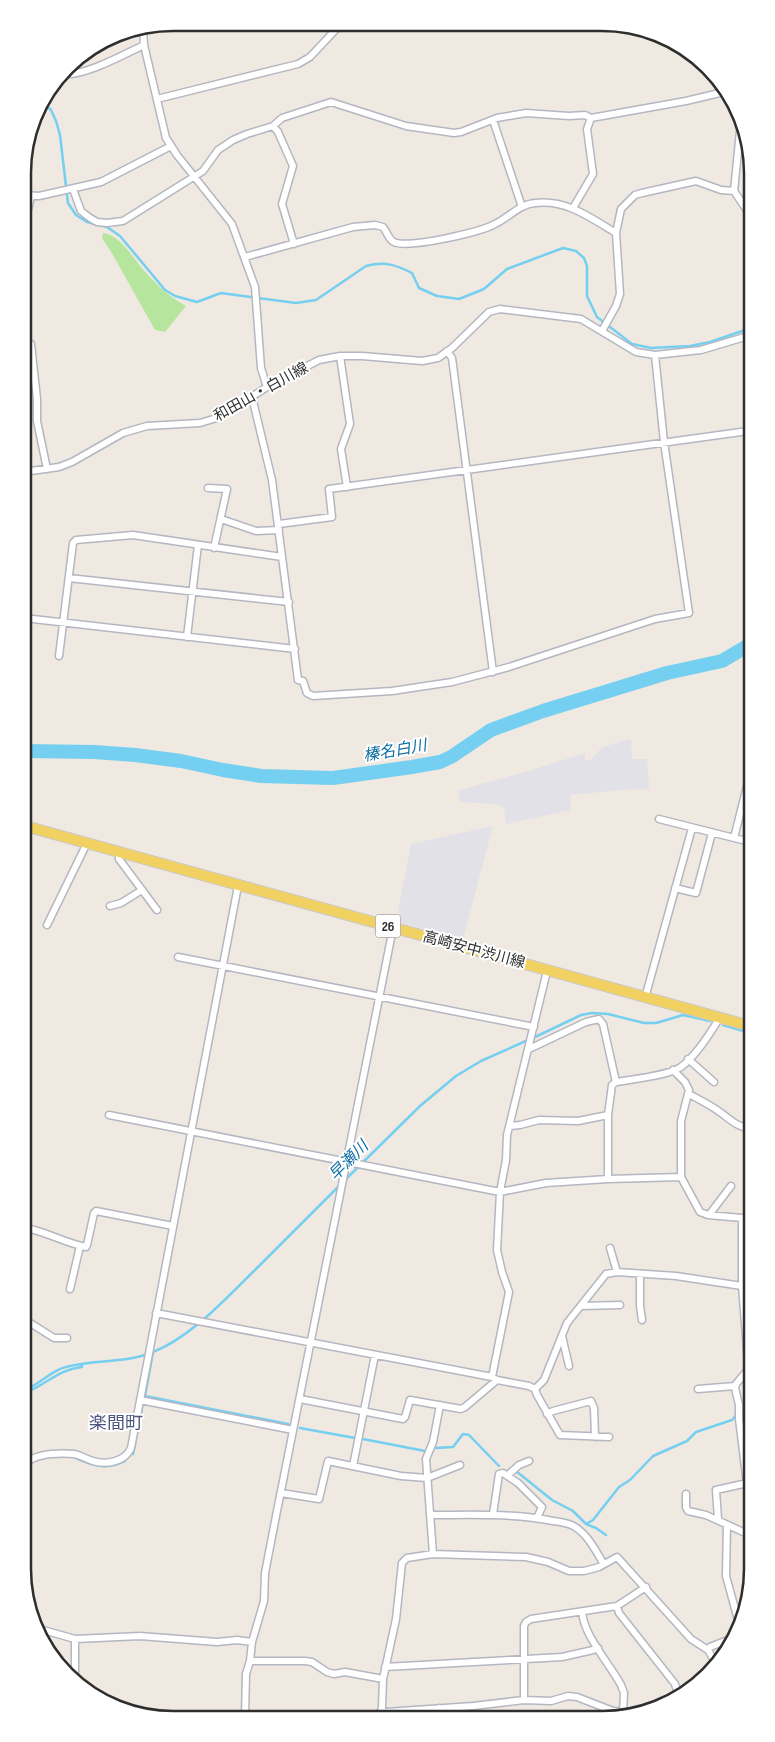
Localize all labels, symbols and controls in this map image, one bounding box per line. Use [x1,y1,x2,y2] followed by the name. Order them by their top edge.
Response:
[210,358,312,426] street label: 和田山・白川線
[362,736,430,766] water label: 榛名白川
[376,914,400,938] road number: 26
[421,927,527,973] street label: 高崎安中渋川線
[325,1136,374,1185] water label: 早瀬川
[89,1413,143,1434] district label: 楽間町

